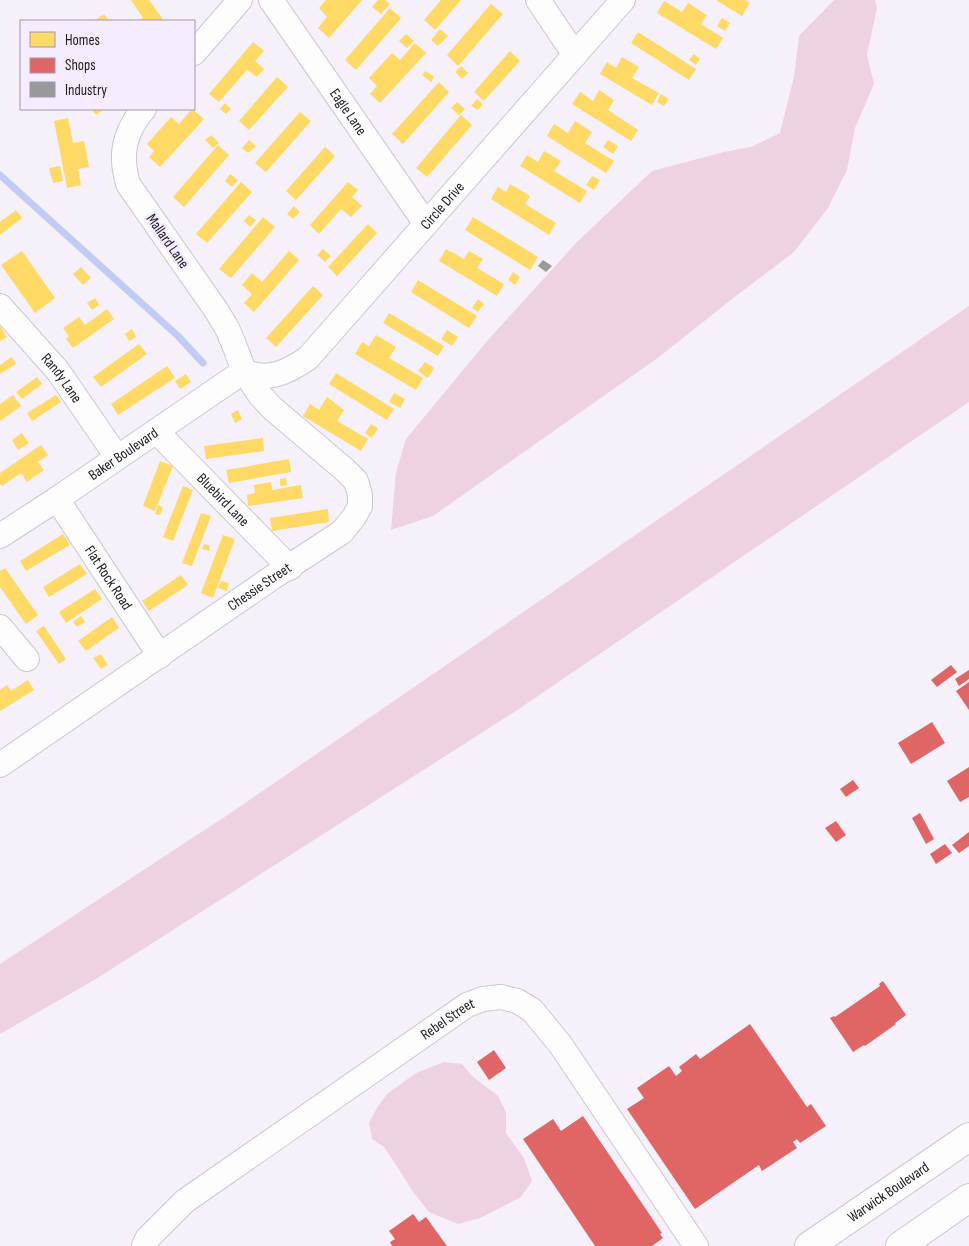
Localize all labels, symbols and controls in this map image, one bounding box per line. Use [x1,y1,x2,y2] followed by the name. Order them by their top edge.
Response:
[20,20,195,110] legend
[65,31,100,50] text: Homes
[65,56,96,75] text: Shops
[65,81,107,100] text: Industry
[325,85,371,139] street label: Eagle Lane
[416,178,469,234] street label: Circle Drive
[142,210,193,272] street label: Mallard Lane
[37,350,86,407] street label: Randy Lane
[85,424,162,485] street label: Baker Boulevard
[192,469,253,531] street label: Bluebird Lane
[80,542,136,614] street label: Flat Rock Road
[224,558,296,615] street label: Chessie Street
[417,994,478,1044] street label: Rebel Street
[844,1158,933,1227] street label: Warwick Boulevard

